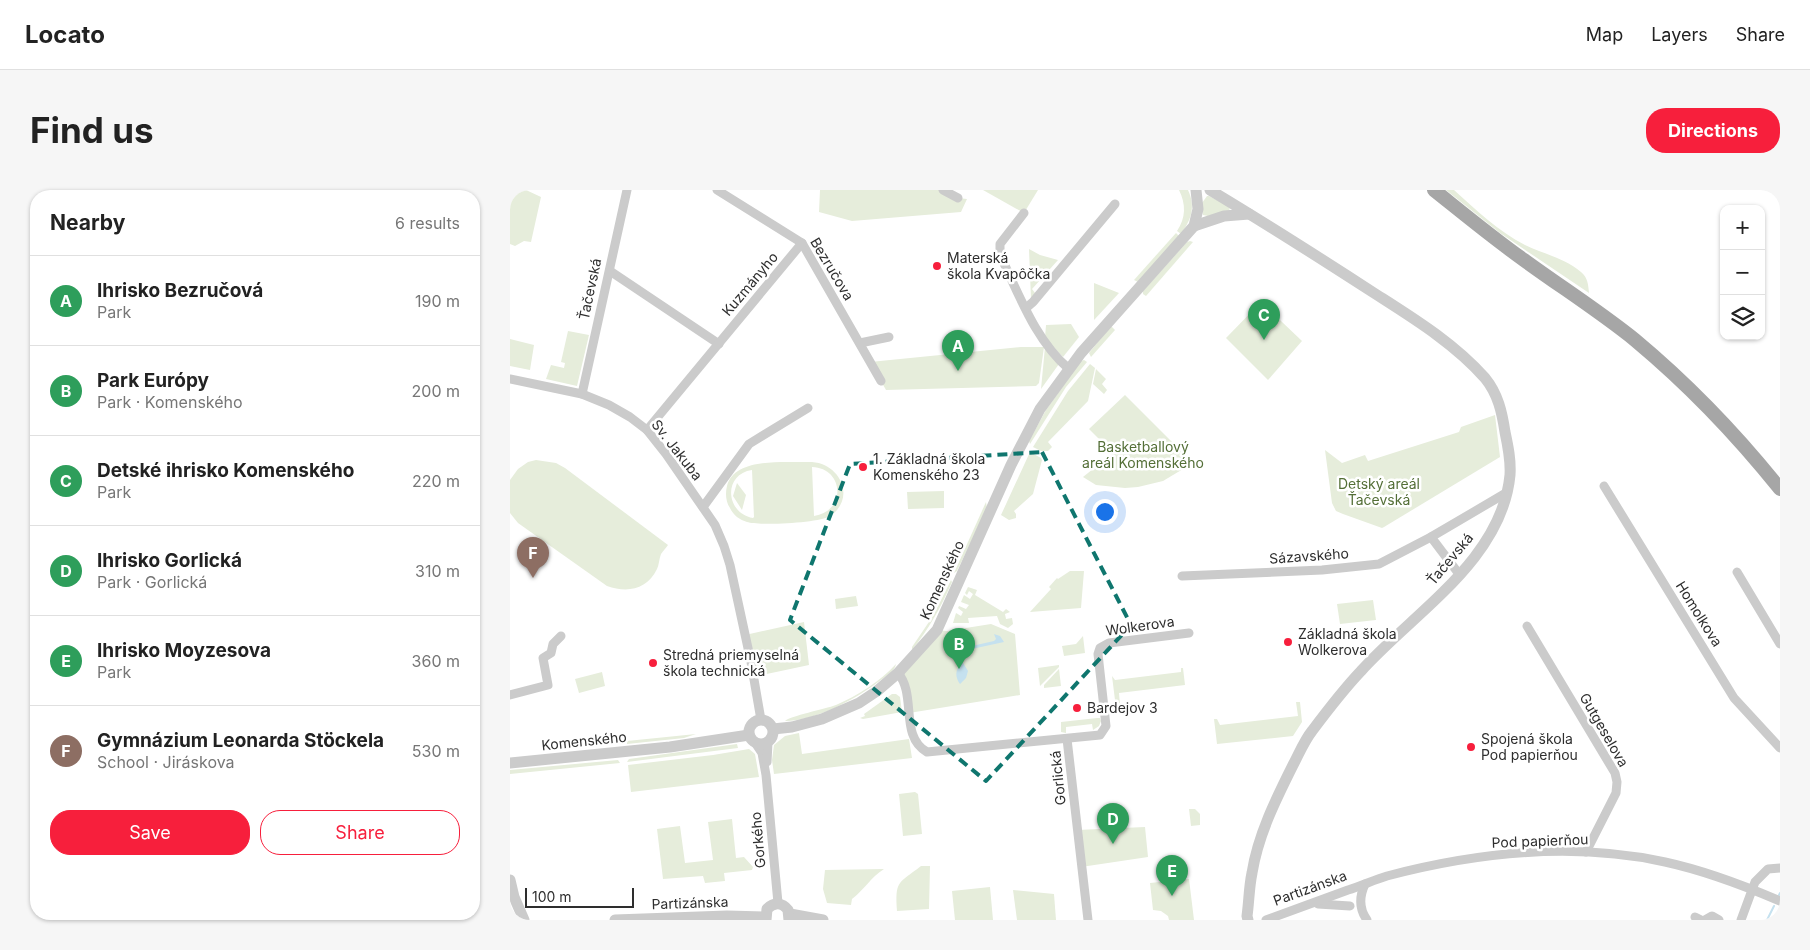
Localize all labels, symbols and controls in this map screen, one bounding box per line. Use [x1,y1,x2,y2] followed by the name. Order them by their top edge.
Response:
[25,20,105,49] text: Locato
[1586,24,1623,45] text: Map
[1651,24,1708,45] text: Layers
[1736,24,1785,45] text: Share
[1646,108,1780,153] button: Directions
[30,109,154,151] text: Find us
[1720,205,1765,340] map controls
[1720,205,1765,250] button: +
[50,210,125,235] text: Nearby
[395,213,460,233] text: 6 results
[807,234,858,303] street label: Bezručova
[718,248,781,319] street label: Kuzmányho
[947,249,1050,282] place label: Materská škola Kvapôčka
[1720,250,1765,295] button: −
[575,257,604,321] street label: Ťačevská
[931,260,943,272] marker: Materská škola Kvapôčka
[97,279,263,302] text: Ihrisko Bezručová
[60,291,72,311] text: A
[415,291,460,311] text: 190 m
[1720,295,1765,340] button: layers
[1248,299,1280,340] pin: C
[97,302,131,322] text: Park
[942,330,974,371] pin: A
[97,369,209,392] text: Park Európy
[61,381,71,401] text: B
[412,381,460,401] text: 200 m
[97,392,243,412] text: Park · Komenského
[648,416,706,484] street label: Sv. Jakuba
[1082,438,1204,471] park label: Basketballový areál Komenského
[873,450,985,483] place label: 1. Základná škola Komenského 23
[97,459,354,482] text: Detské ihrisko Komenského
[857,461,869,473] marker: 1. Základná škola Komenského 23
[60,471,72,491] text: C
[412,471,460,491] text: 220 m
[1338,475,1420,508] park label: Detský areál Ťačevská
[97,482,131,502] text: Park
[1092,499,1118,525] your location
[1423,529,1476,588] street label: Ťačevská
[517,537,549,578] pin: F
[916,537,967,622] street label: Komenského
[1269,544,1349,567] street label: Sázavského
[97,549,242,572] text: Ihrisko Gorlická
[60,561,72,581] text: D
[415,561,460,581] text: 310 m
[97,572,207,592] text: Park · Gorlická
[1673,578,1726,650] street label: Homolkova
[1104,612,1175,639] street label: Wolkerova
[1298,625,1397,658] place label: Základná škola Wolkerova
[943,628,975,669] pin: B
[1282,636,1294,648] marker: Základná škola Wolkerova
[97,639,271,662] text: Ihrisko Moyzesova
[663,646,799,679] place label: Stredná priemyselná škola technická
[61,651,71,671] text: E
[412,651,460,671] text: 360 m
[647,657,659,669] marker: Stredná priemyselná škola technická
[97,662,131,682] text: Park
[1576,690,1632,770] street label: Gutgeselova
[1087,699,1158,716] place label: Bardejov 3
[1071,702,1083,714] marker: Bardejov 3
[541,728,627,753] street label: Komenského
[97,729,384,752] text: Gymnázium Leonarda Stöckela
[1481,730,1578,763] place label: Spojená škola Pod papierňou
[61,741,71,761] text: F
[412,741,460,761] text: 530 m
[1465,741,1477,753] marker: Spojená škola Pod papierňou
[1046,750,1069,806] street label: Gorlická
[97,752,235,772] text: School · Jiráskova
[1097,803,1129,844] pin: D
[50,810,250,855] button: Save
[260,810,460,855] button: Share
[747,811,768,869] street label: Gorkého
[1491,830,1589,851] street label: Pod papierňou
[1156,855,1188,896] pin: E
[1271,866,1349,909] street label: Partizánska
[525,885,634,908] scale bar
[532,888,572,905] text: 100 m
[651,893,729,912] street label: Partizánska

